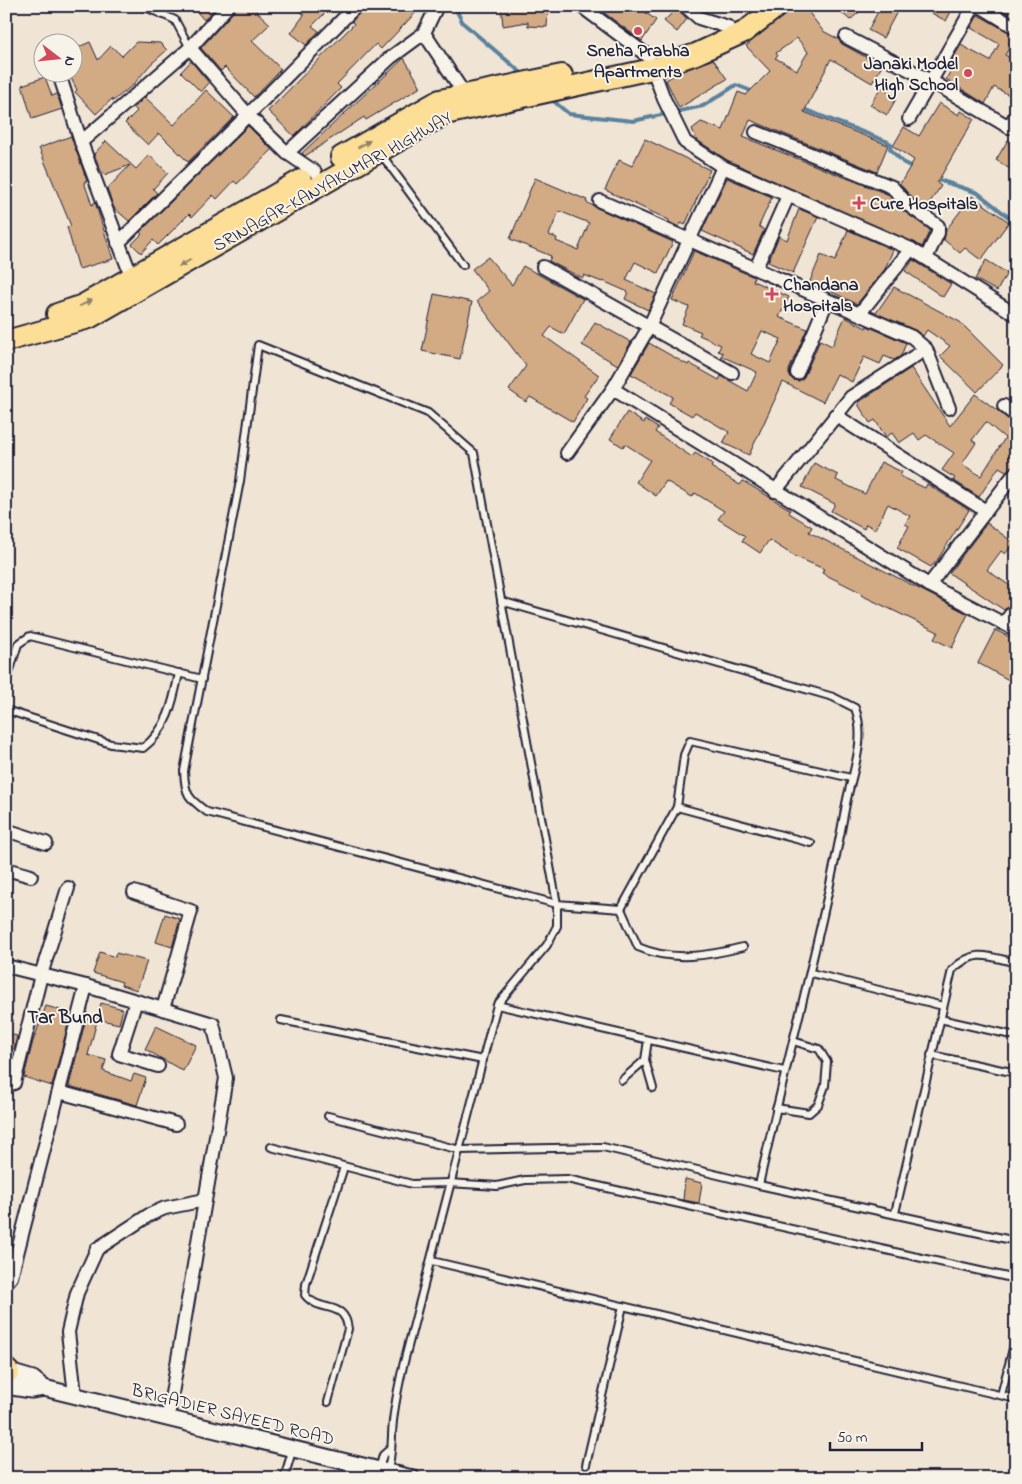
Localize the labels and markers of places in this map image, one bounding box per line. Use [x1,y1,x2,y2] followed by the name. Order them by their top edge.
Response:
[632,25,644,37] marker: Sneha Prabha Apartments
[586,39,690,86] place label: Sneha Prabha Apartments
[864,52,958,100] place label: Janaki Model High School
[962,67,974,79] marker: Janaki Model High School
[870,192,978,218] place label: Cure Hospitals
[852,196,866,210] marker: Cure Hospitals
[783,273,859,320] place label: Chandana Hospitals
[765,287,779,301] marker: Chandana Hospitals

